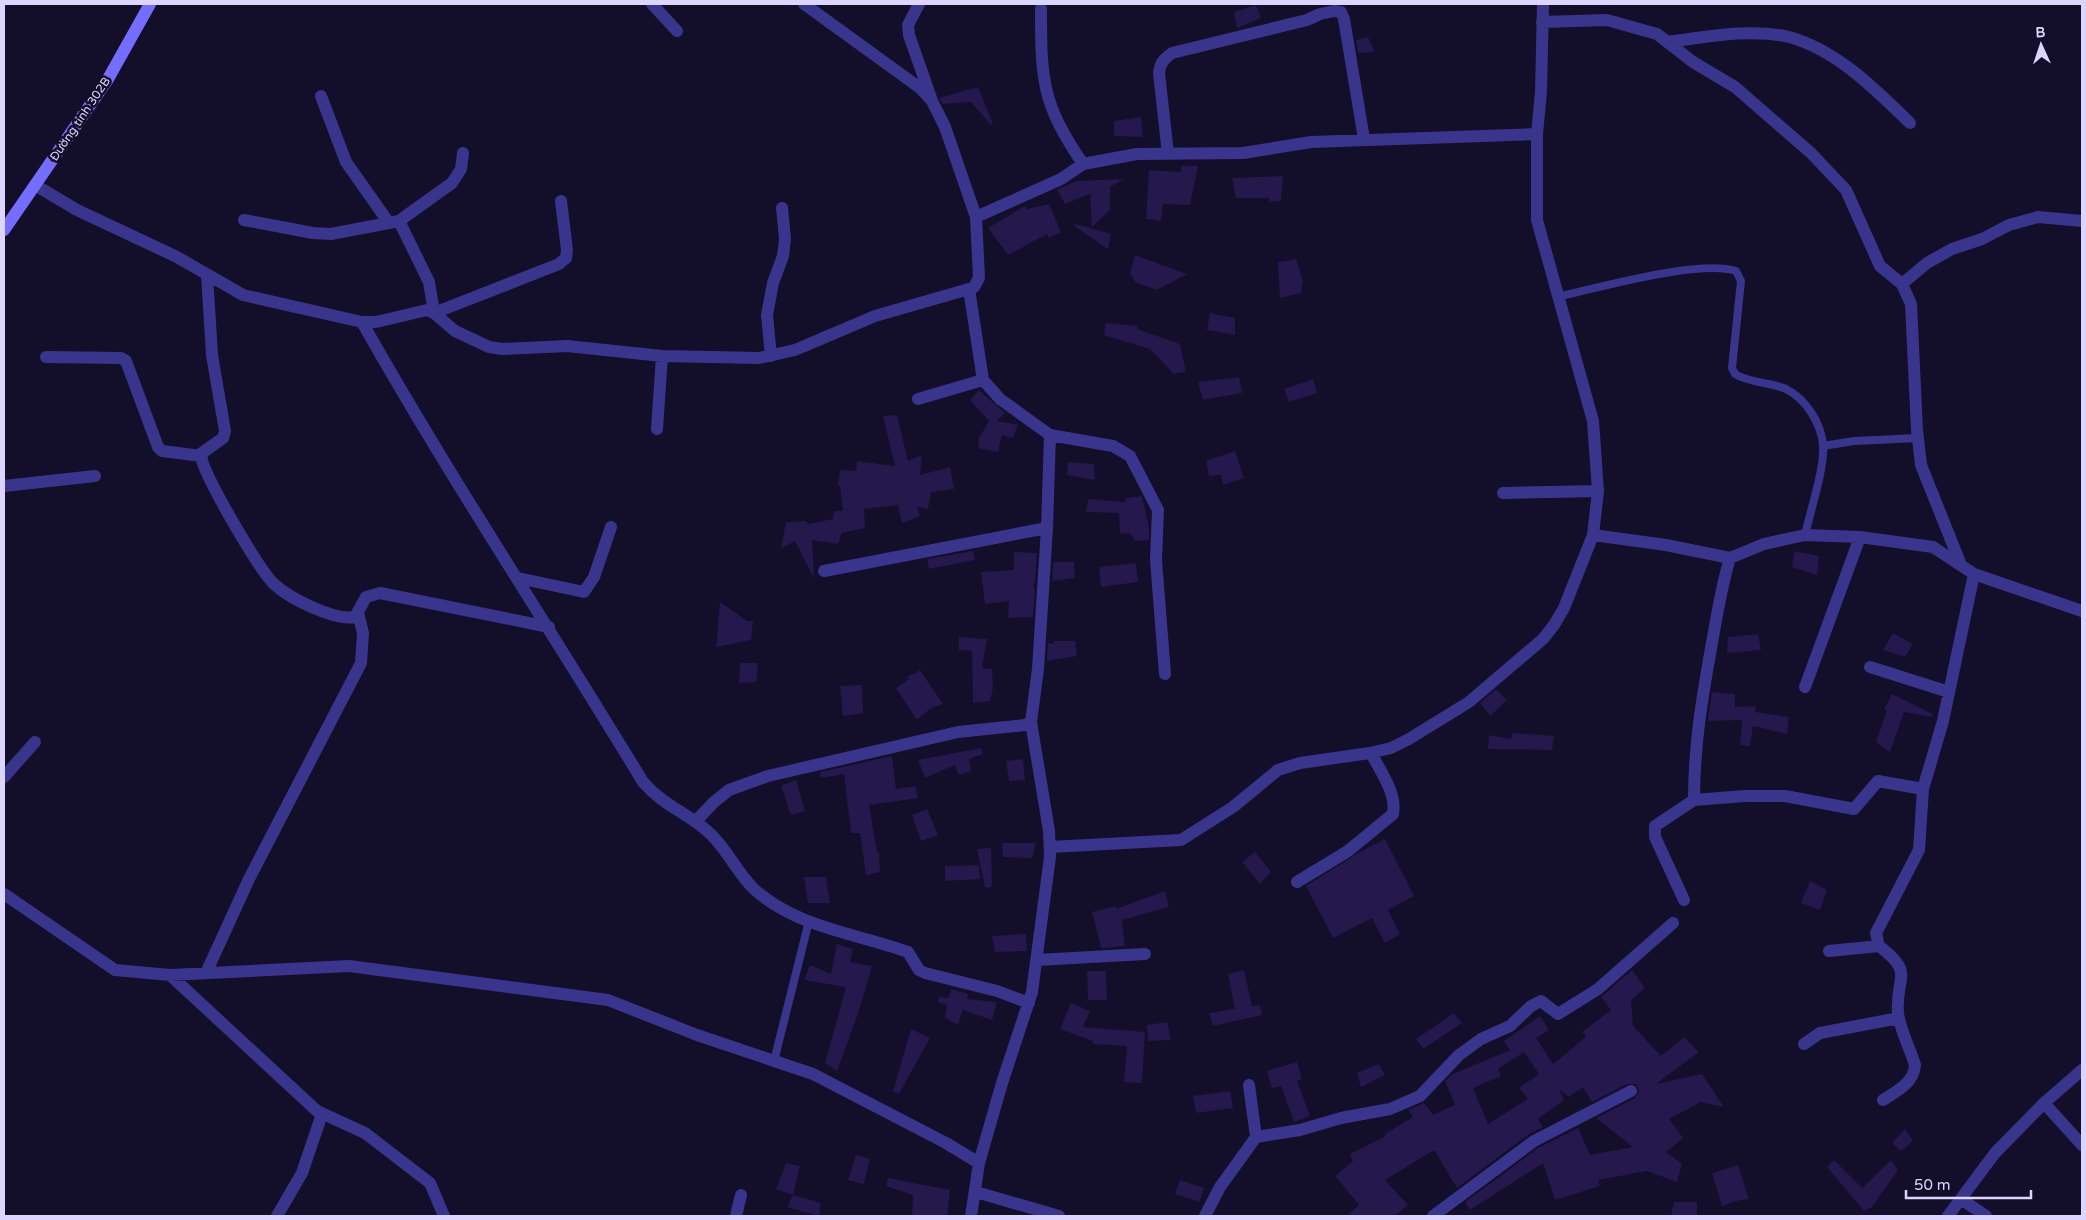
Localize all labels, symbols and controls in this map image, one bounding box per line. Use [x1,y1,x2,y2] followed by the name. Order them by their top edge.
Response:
[2016,20,2066,70] north arrow
[2035,24,2046,41] text: B
[47,74,113,164] street label: Đường tỉnh 302B
[1906,1168,2031,1200] scale bar
[1914,1176,1951,1194] text: 50 m

